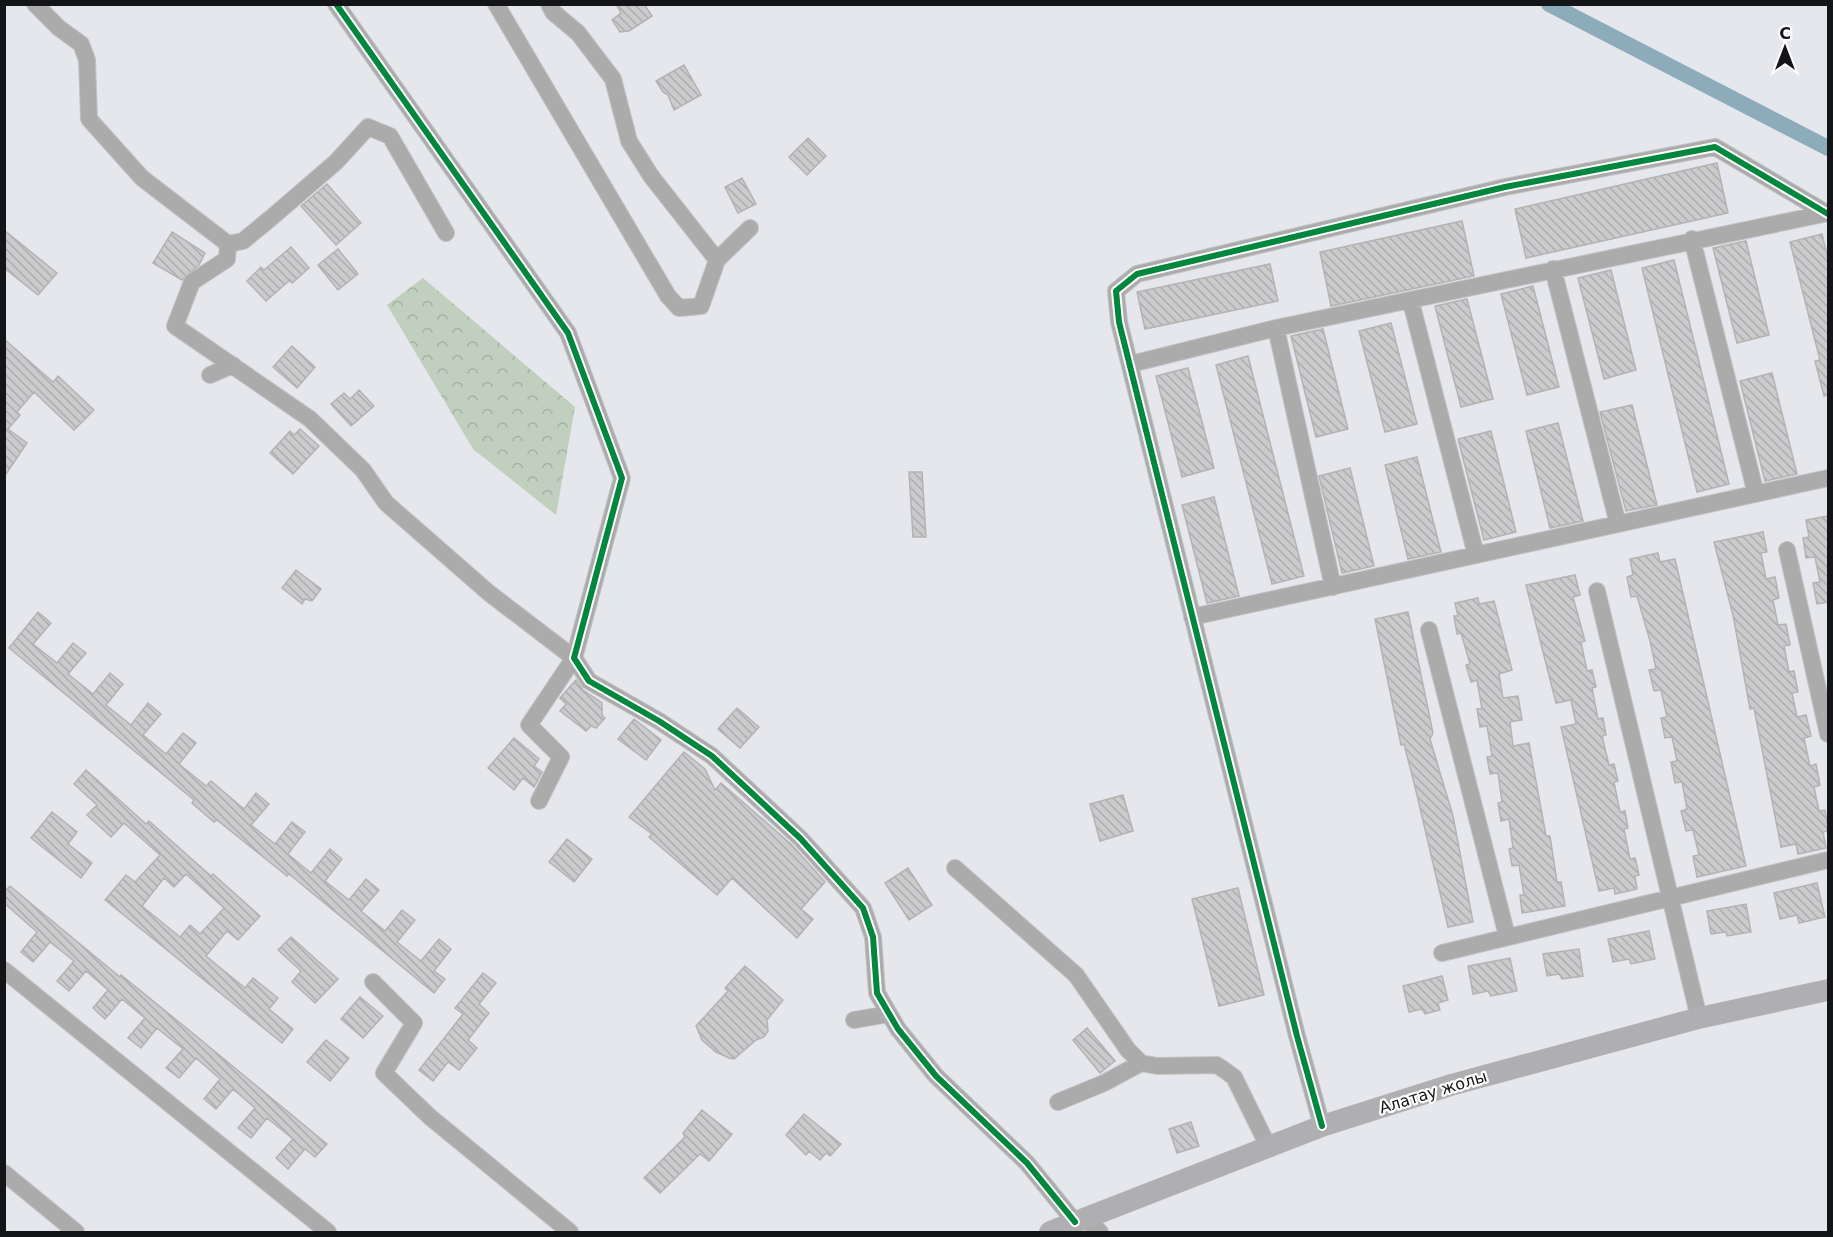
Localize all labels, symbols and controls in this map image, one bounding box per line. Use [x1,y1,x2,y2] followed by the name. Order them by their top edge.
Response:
[1755,18,1815,78] north arrow
[1779,24,1791,43] text: С
[1377,1067,1489,1117] street label: Алатау жолы

